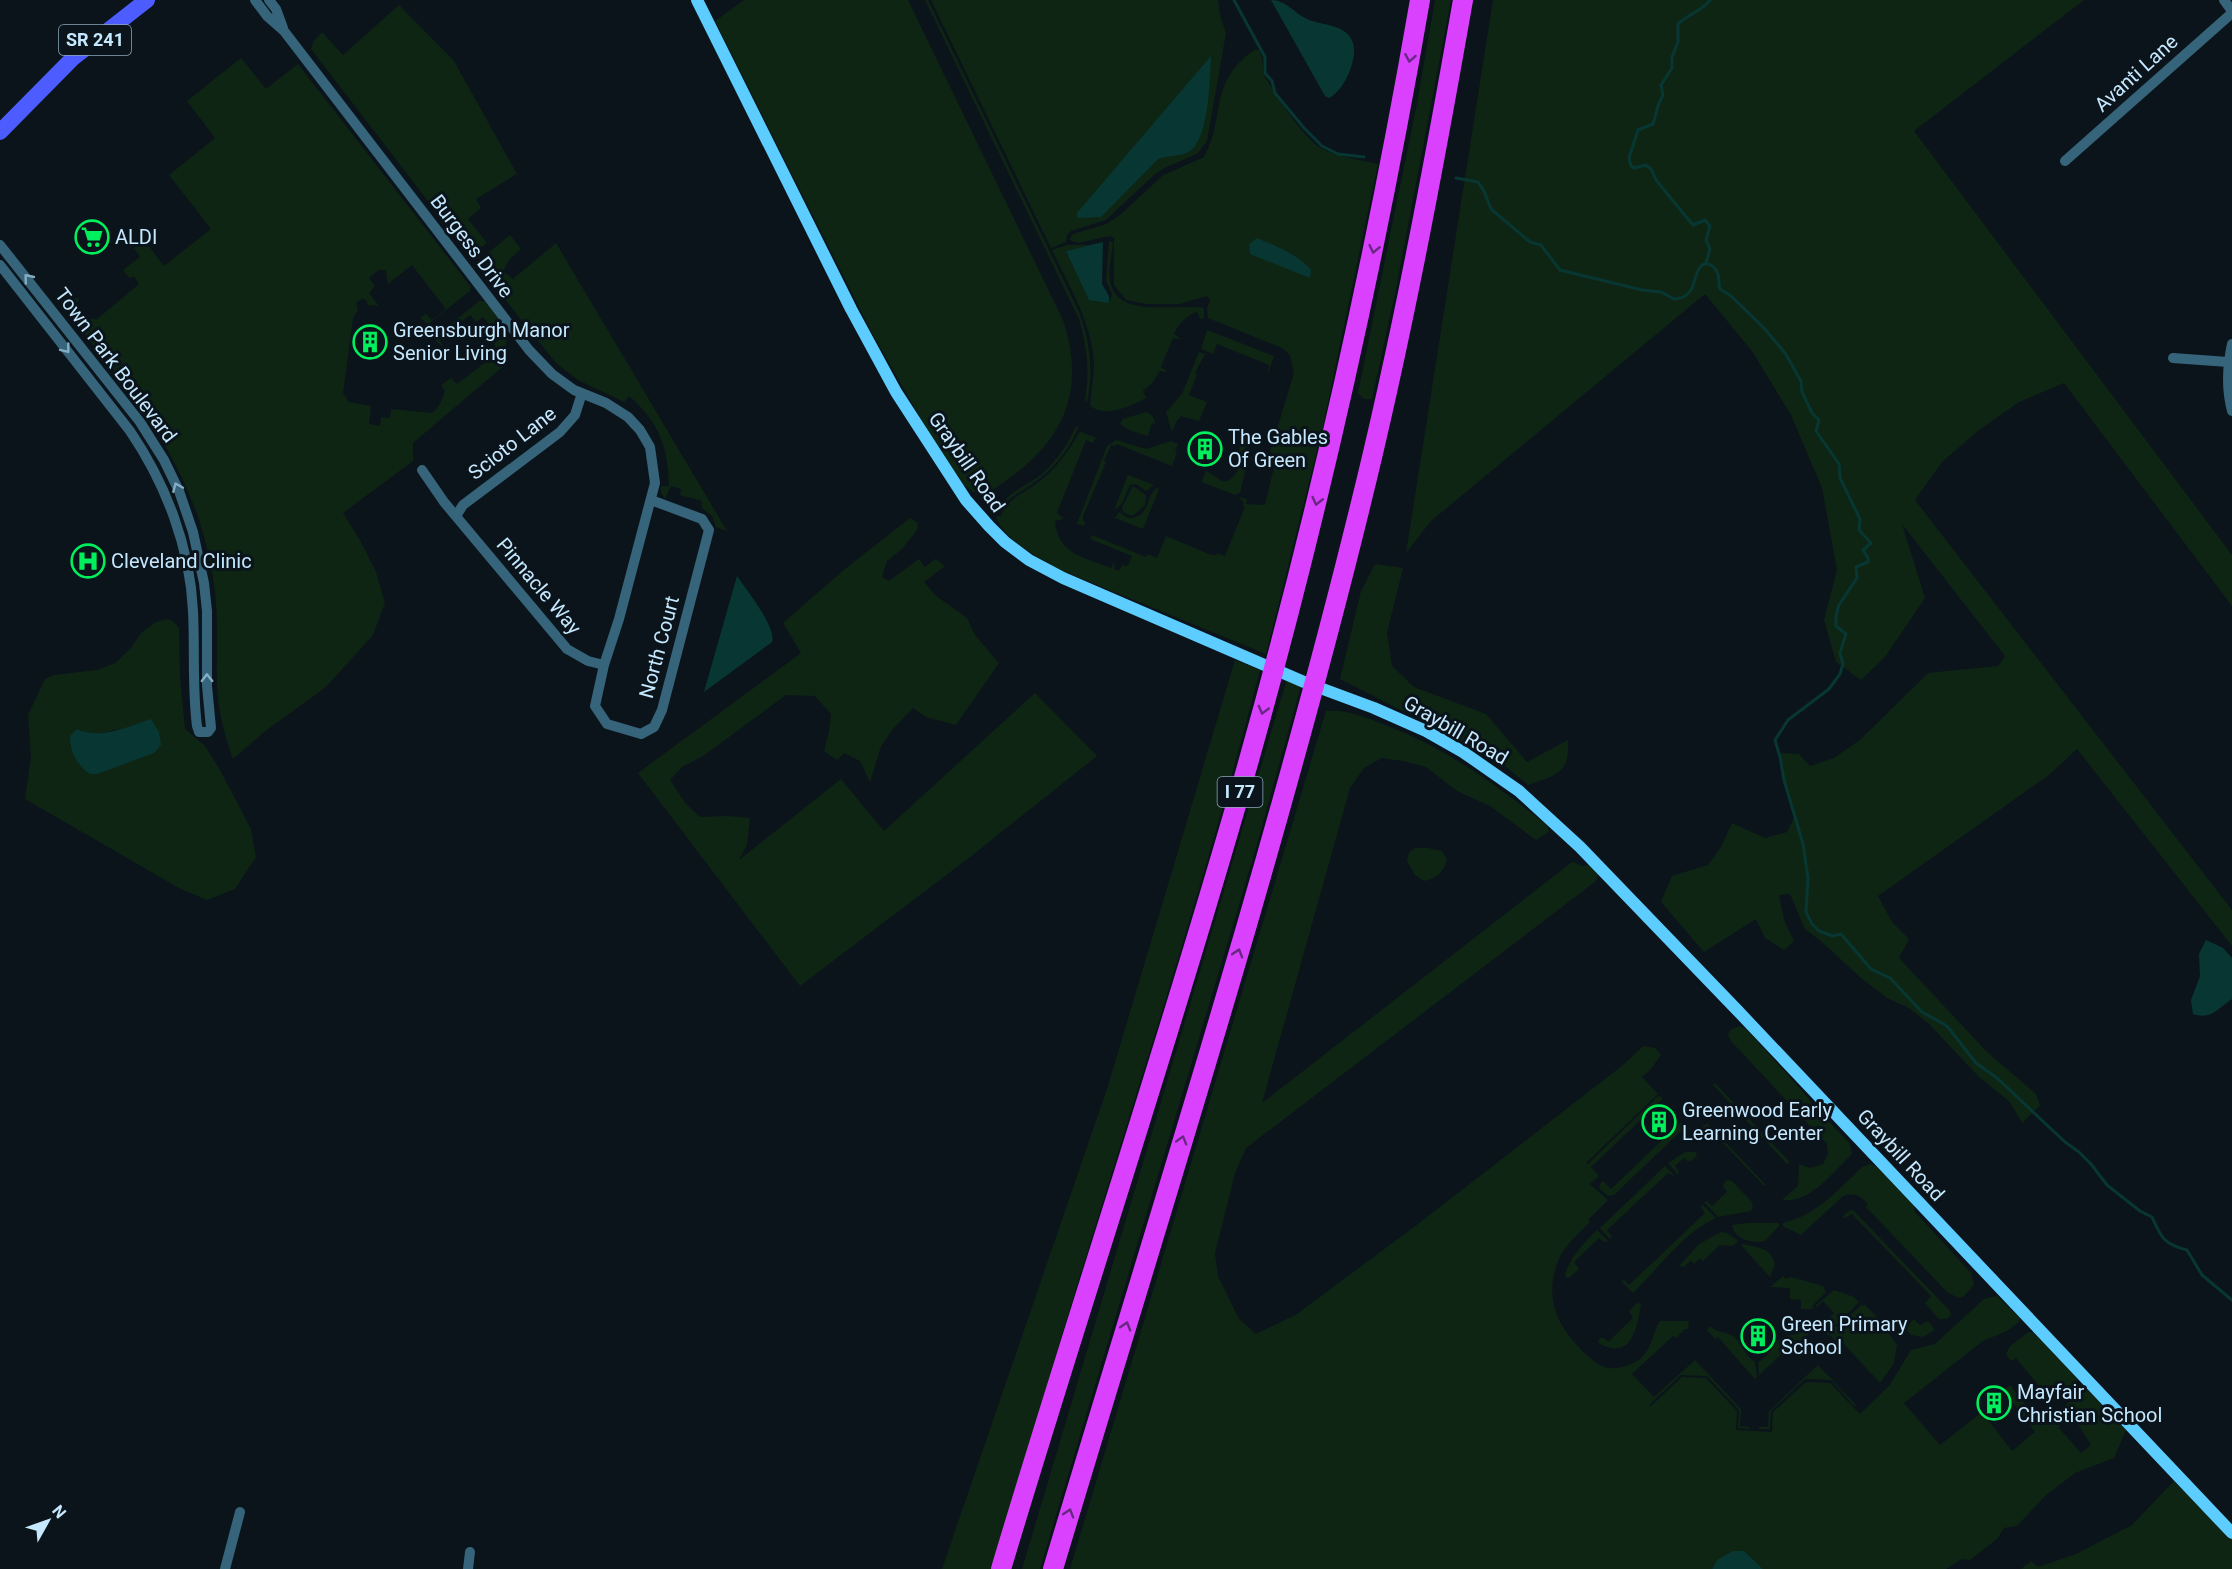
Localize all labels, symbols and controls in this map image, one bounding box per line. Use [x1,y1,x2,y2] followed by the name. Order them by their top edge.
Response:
[59,25,131,55] road number: SR 241
[2089,29,2183,117] street label: Avanti Lane
[1404,52,1417,62] one-way arrow
[426,190,518,302] street label: Burgess Drive
[74,219,110,255] supermarket icon: ALDI
[115,225,157,249] place label: ALDI
[1368,244,1381,254] one-way arrow
[24,274,35,285] one-way arrow
[50,283,182,447] street label: Town Park Boulevard
[393,318,570,365] place label: Greensburgh Manor Senior Living
[352,324,388,360] building icon: Greensburgh Manor Senior Living
[58,343,69,354] one-way arrow
[463,401,561,485] street label: Scioto Lane
[924,407,1010,517] street label: Graybill Road
[1228,425,1328,472] place label: The Gables Of Green
[1187,431,1223,467] building icon: The Gables Of Green
[172,483,184,494] one-way arrow
[1312,496,1325,506] one-way arrow
[492,533,587,640] street label: Pinnacle Way
[70,543,106,579] hospital icon: Cleveland Clinic
[111,549,252,573] place label: Cleveland Clinic
[634,593,684,701] street label: North Court
[200,674,213,683] one-way arrow
[1399,690,1513,770] street label: Graybill Road
[1258,704,1270,715] one-way arrow
[1218,777,1262,807] road number: I 77
[1231,948,1243,959] one-way arrow
[1682,1098,1832,1145] place label: Greenwood Early Learning Center
[1641,1104,1677,1140] building icon: Greenwood Early Learning Center
[1852,1104,1950,1206] street label: Graybill Road
[1175,1135,1187,1146] one-way arrow
[1781,1312,1908,1359] place label: Green Primary School
[1740,1318,1776,1354] building icon: Green Primary School
[1119,1321,1131,1332] one-way arrow
[2017,1380,2162,1427] place label: Mayfair Christian School
[1976,1385,2012,1421] building icon: Mayfair Christian School
[18,1491,78,1551] north arrow
[48,1501,70,1522] text: N
[1062,1508,1074,1519] one-way arrow

